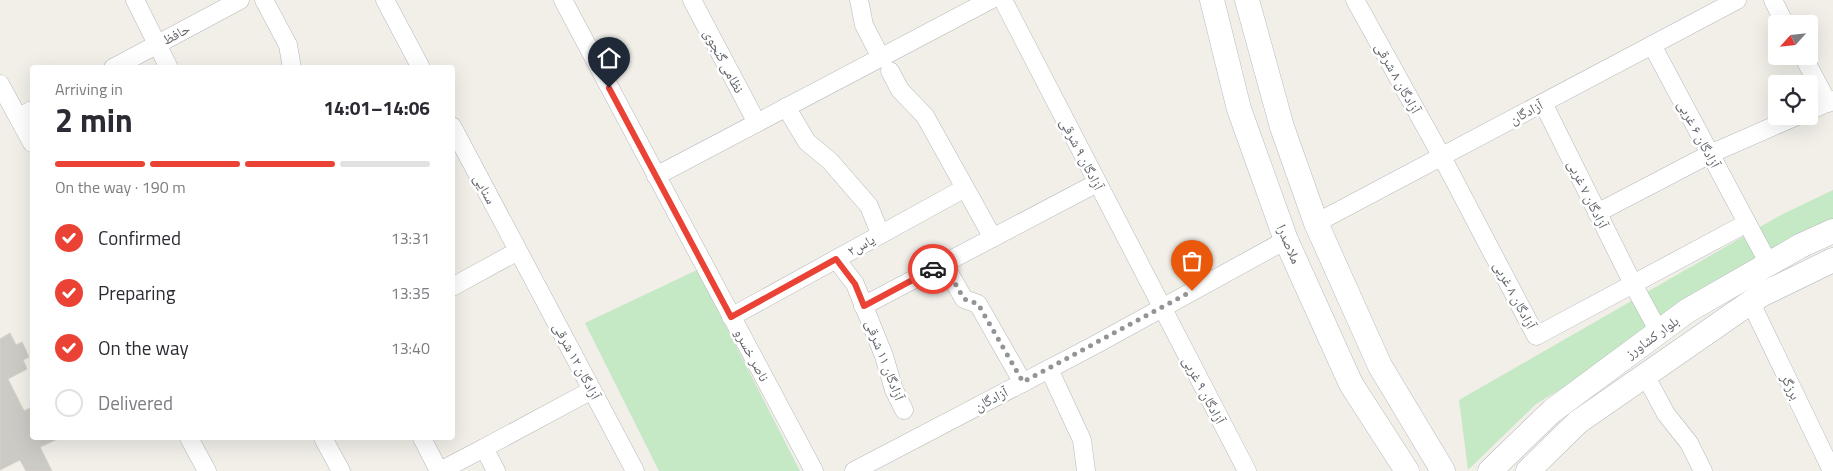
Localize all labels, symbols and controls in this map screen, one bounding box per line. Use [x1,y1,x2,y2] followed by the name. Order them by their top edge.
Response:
[1768,15,1818,65] north arrow
[1768,15,1818,125] map controls
[158,17,194,50] street label: حافظ
[699,25,750,97] street label: نظامی گنجوی
[588,37,630,88] pin
[1370,38,1427,117] street label: آزادگان ۸ شرقی
[595,44,623,72] icon: home
[1768,75,1818,125] button: locate
[55,77,123,101] text: Arriving in
[323,93,430,122] text: 14:01–14:06
[1505,94,1547,129] street label: آزادگان
[55,96,133,144] text: 2 min
[1673,96,1726,172] street label: آزادگان ۶ غربی
[1055,114,1110,194] street label: آزادگان ۹ شرقی
[1563,156,1614,232] street label: آزادگان ۷ غربی
[469,170,502,207] street label: سنایی
[55,175,186,199] text: On the way · 190 m
[1272,221,1307,267] street label: ملاصدرا
[98,223,181,252] text: Confirmed
[55,224,83,252] icon: check
[391,226,430,250] text: 13:31
[843,228,879,261] street label: یاس۲
[1171,240,1213,291] pin
[908,244,958,294] courier
[1178,247,1206,275] icon: bag
[919,255,947,283] icon: car
[1489,257,1542,333] street label: آزادگان ۸ غربی
[98,278,175,307] text: Preparing
[55,279,83,307] icon: check
[391,281,430,305] text: 13:35
[1620,310,1683,364] street label: بلوار کشاورز
[861,317,911,403] street label: آزادگان ۱۱ شرقی
[548,319,607,403] street label: آزادگان ۱۲ شرقی
[730,324,775,385] street label: ناصر خسرو
[98,333,189,362] text: On the way
[55,334,83,362] icon: check
[391,336,430,360] text: 13:40
[1178,352,1231,428] street label: آزادگان ۹ غربی
[1776,369,1807,403] street label: برزگر
[970,381,1012,416] street label: آزادگان
[98,388,173,417] text: Delivered

